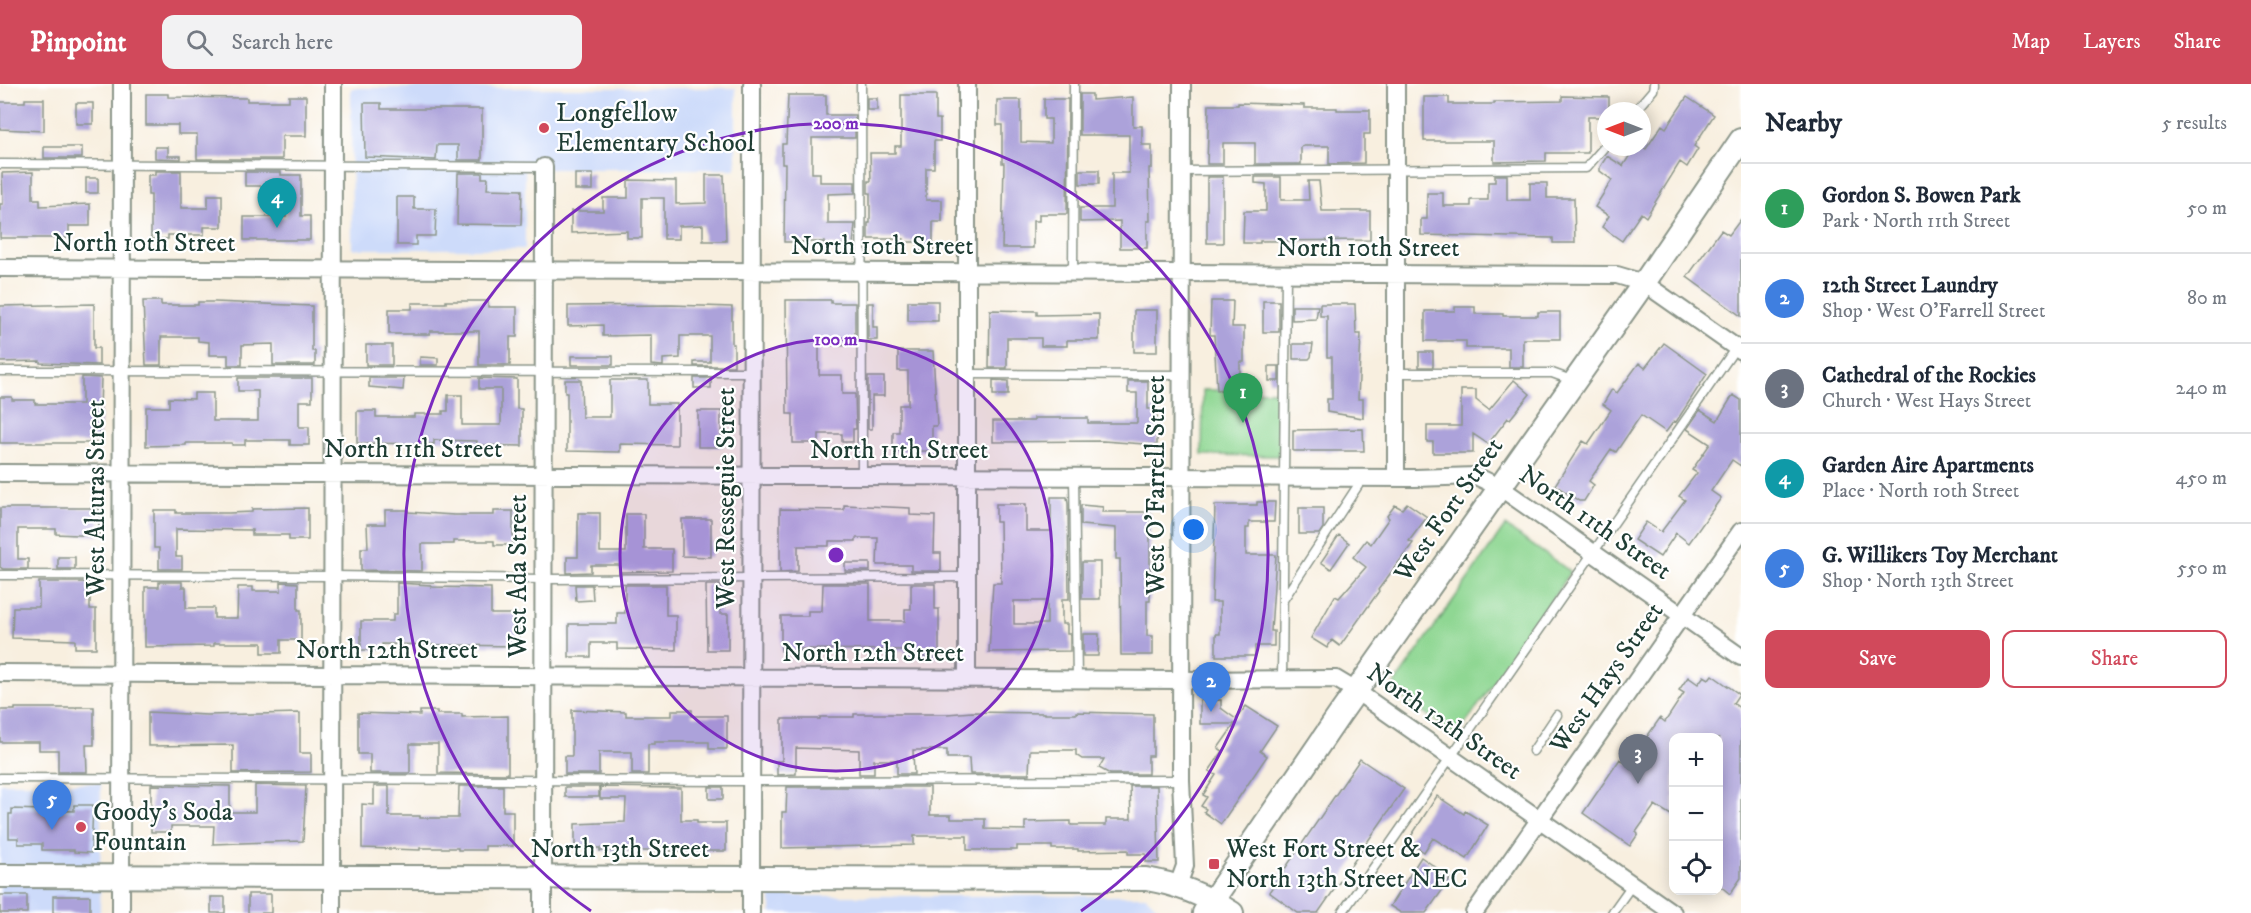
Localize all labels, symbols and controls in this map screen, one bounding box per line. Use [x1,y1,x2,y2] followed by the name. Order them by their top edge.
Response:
[162,15,582,69] search box
[30,25,126,60] text: Pinpoint
[183,26,216,59] icon: search
[231,29,333,56] text: Search here
[2011,29,2050,55] text: Map
[2083,29,2141,55] text: Layers
[2174,29,2221,55] text: Share
[556,97,755,160] place label: Longfellow Elementary School
[1597,102,1651,156] north arrow
[1765,107,1842,140] text: Nearby
[2162,111,2227,136] text: 5 results
[813,113,859,135] text: 200 m
[537,121,551,135] marker: Longfellow Elementary School
[258,178,296,228] pin: 4
[1822,182,2021,209] text: Gordon S. Bowen Park
[1781,196,1788,221] text: 1
[2187,196,2227,221] text: 50 m
[1822,209,2010,234] text: Park · North 11th Street
[52,227,236,260] street label: North 10th Street
[790,230,974,263] street label: North 10th Street
[1276,232,1460,265] street label: North 10th Street
[1822,272,1998,299] text: 12th Street Laundry
[1780,286,1789,311] text: 2
[2187,286,2227,311] text: 80 m
[1822,299,2045,324] text: Shop · West O'Farrell Street
[814,329,858,351] text: 100 m
[1822,362,2036,389] text: Cathedral of the Rockies
[1224,374,1262,423] pin: 1
[1140,375,1173,596] street label: West O'Farrell Street
[1781,376,1788,401] text: 3
[2176,376,2227,401] text: 240 m
[710,387,743,610] street label: West Resseguie Street
[1822,389,2031,414] text: Church · West Hays Street
[80,399,113,598] street label: West Alturas Street
[1387,431,1511,589] street label: West Fort Street
[324,433,502,466] street label: North 11th Street
[810,434,988,467] street label: North 11th Street
[1822,452,2034,479] text: Garden Aire Apartments
[1512,458,1678,588] street label: North 11th Street
[1779,466,1790,491] text: 4
[2176,466,2227,491] text: 450 m
[1822,479,2019,504] text: Place · North 10th Street
[502,494,535,659] street label: West Ada Street
[1179,515,1208,544] your location
[1822,542,2058,569] text: G. Willikers Toy Merchant
[826,545,846,565] centre of rings
[1780,556,1789,581] text: 5
[2177,556,2227,581] text: 550 m
[1822,569,2014,594] text: Shop · North 13th Street
[1542,596,1671,761] street label: West Hays Street
[1765,630,1990,688] button: Save
[2002,630,2227,688] button: Share
[296,634,478,667] street label: North 12th Street
[782,637,964,670] street label: North 12th Street
[1360,656,1528,788] street label: North 12th Street
[1192,662,1230,712] pin: 2
[1669,733,1723,895] map controls
[1669,733,1723,787] button: +
[1618,734,1658,784] pin: 3
[32,780,72,830] pin: 5
[1669,787,1723,841] button: −
[93,796,233,859] place label: Goody's Soda Fountain
[74,820,88,834] marker: Goody's Soda Fountain
[531,833,709,866] street label: North 13th Street
[1225,833,1467,896] place label: West Fort Street & North 13th Street NEC
[1669,841,1723,895] button: locate
[1207,857,1221,871] marker: West Fort Street & North 13th Street NEC

